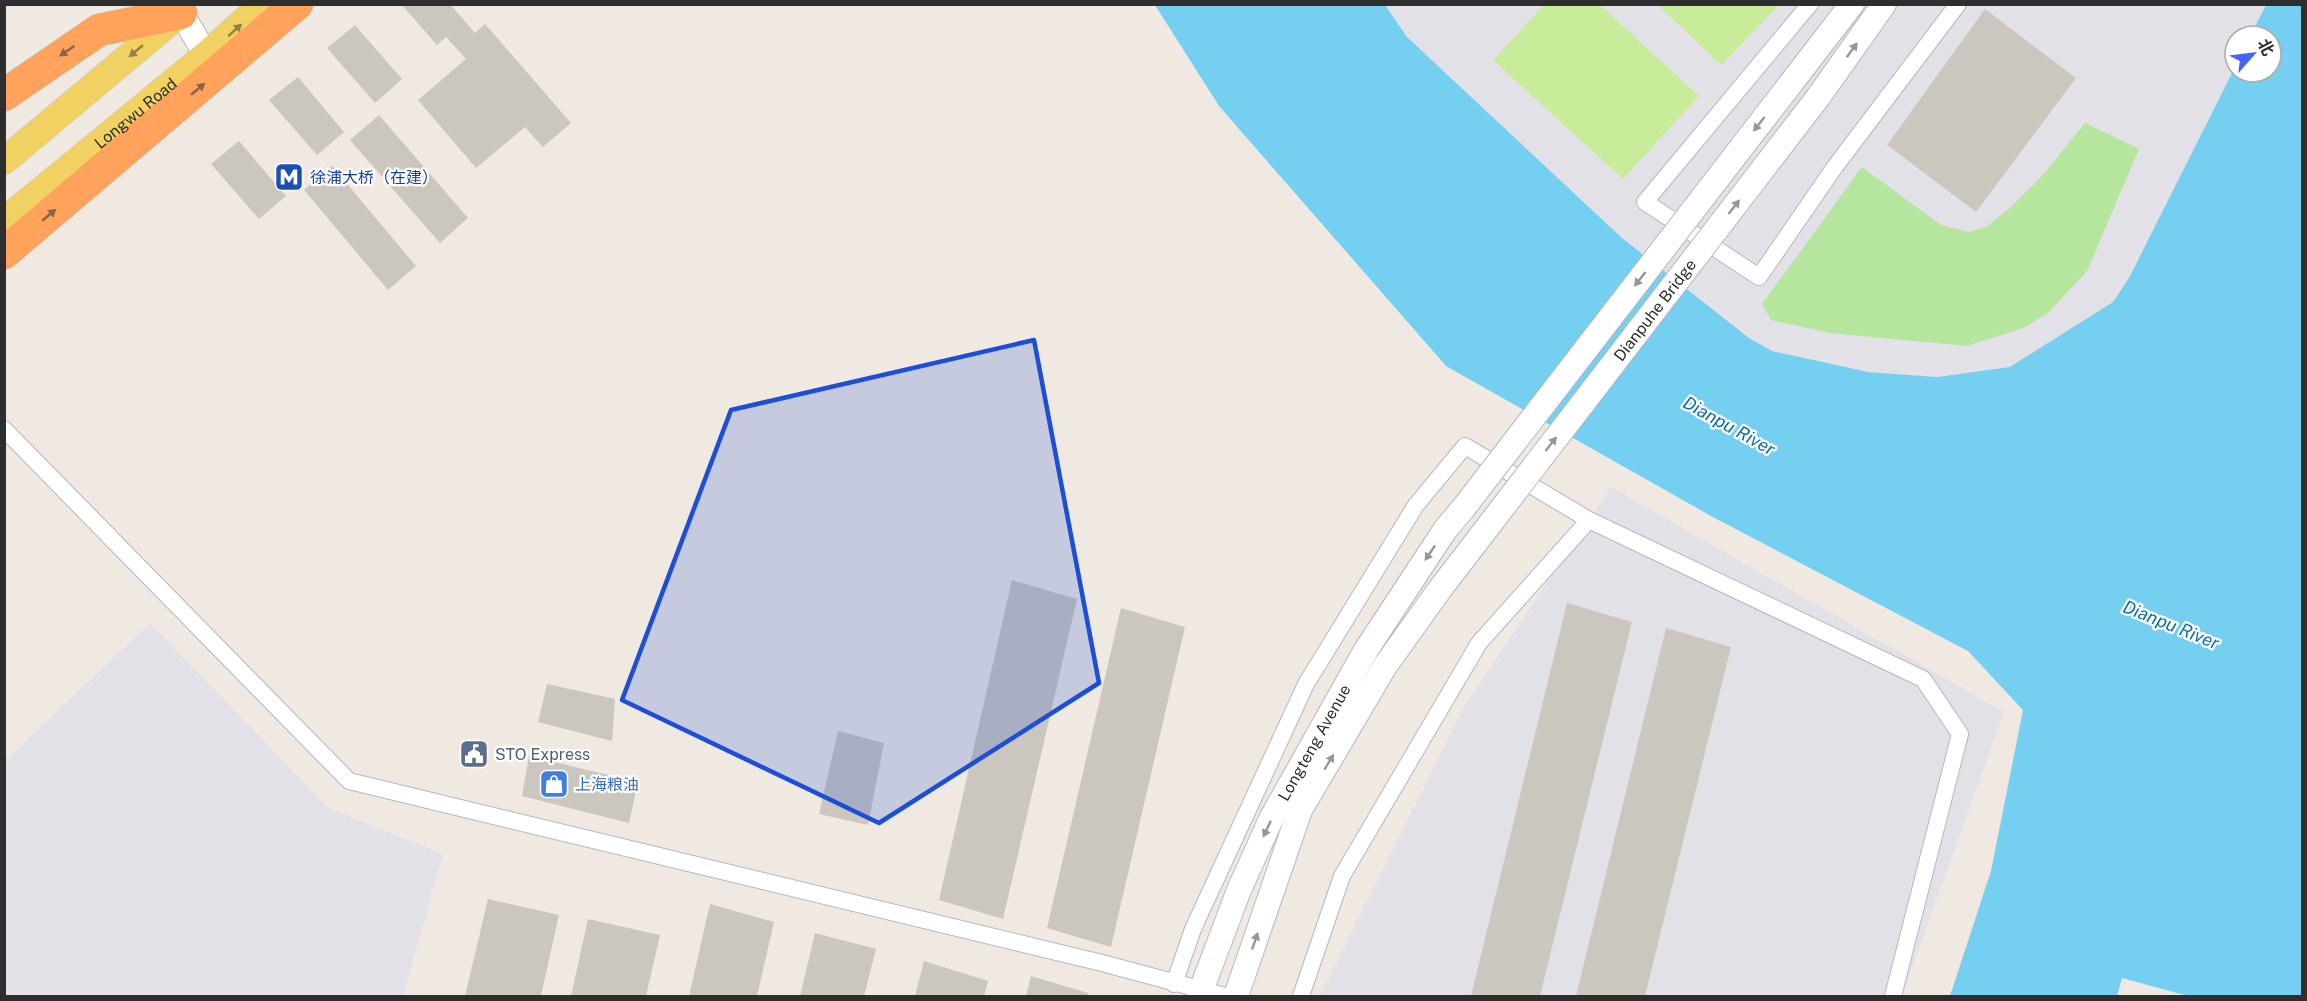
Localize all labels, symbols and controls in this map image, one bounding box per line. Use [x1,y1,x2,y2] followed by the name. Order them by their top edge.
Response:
[227,24,242,37] one-way arrow
[2223,24,2283,84] north arrow
[2254,36,2278,59] text: 北
[1846,43,1858,59] one-way arrow
[128,44,144,57] one-way arrow
[60,45,76,57] one-way arrow
[91,74,181,153] street label: Longwu Road
[190,83,205,96] one-way arrow
[1752,116,1765,132] one-way arrow
[273,161,305,193] metro station icon: 徐浦大桥（在建）
[310,168,438,187] place label: 徐浦大桥（在建）
[1728,199,1740,215] one-way arrow
[41,209,56,222] one-way arrow
[1610,256,1700,365] street label: Dianpuhe Bridge
[1634,271,1646,286] one-way arrow
[1680,392,1779,460] water label: Dianpu River
[1545,437,1557,452] one-way arrow
[1425,545,1436,561] one-way arrow
[2120,596,2223,653] water label: Dianpu River
[1274,681,1355,804] street label: Longteng Avenue
[458,738,490,770] public building icon: STO Express
[495,745,590,764] place label: STO Express
[1323,754,1334,770] one-way arrow
[538,768,570,800] shop icon: 上海粮油
[575,775,639,794] place label: 上海粮油
[1262,820,1271,837] one-way arrow
[1251,932,1260,950] one-way arrow

